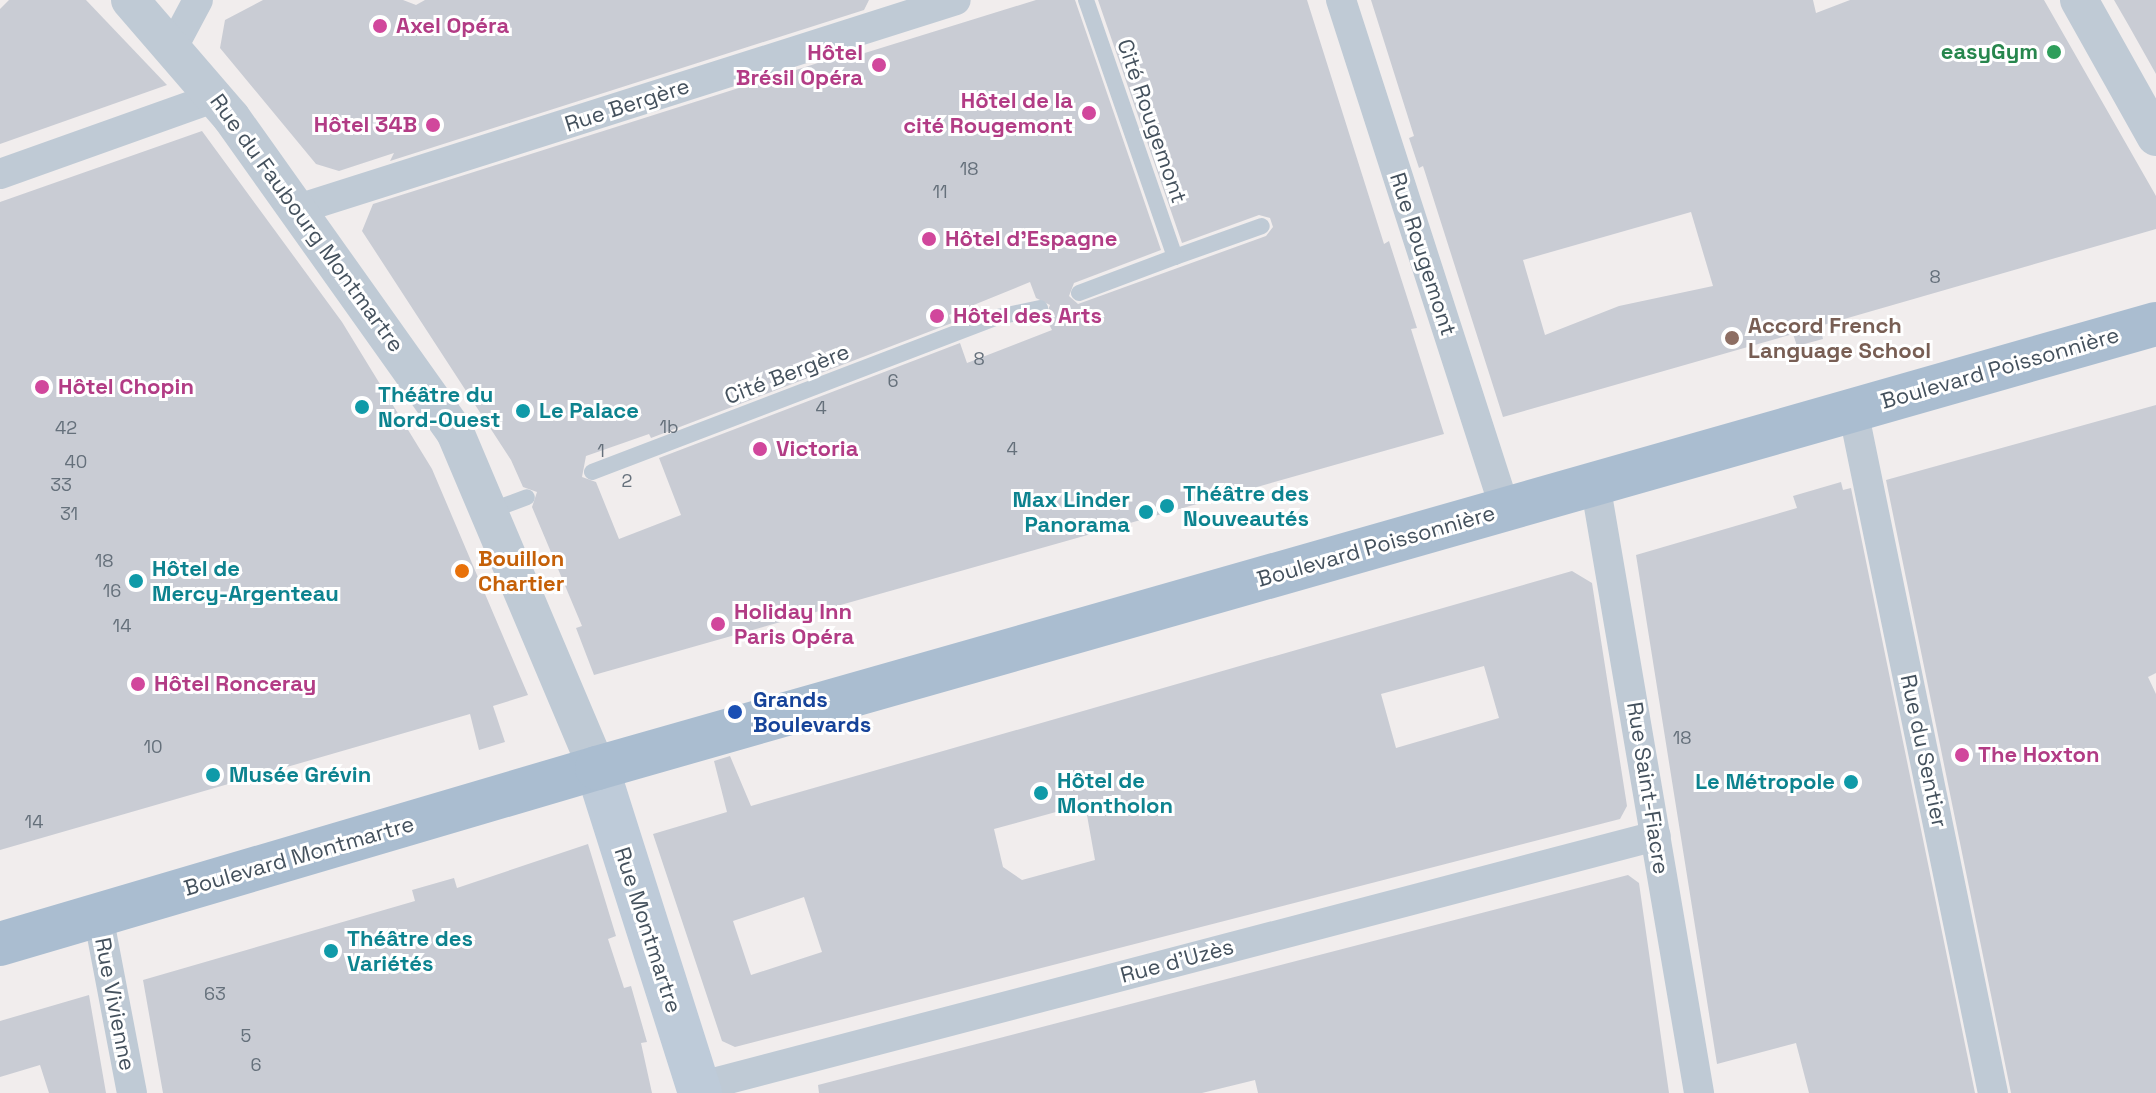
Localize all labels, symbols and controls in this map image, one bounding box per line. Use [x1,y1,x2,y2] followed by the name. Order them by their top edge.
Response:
[396,13,509,39] place label: Axel Opéra
[371,17,389,35] marker: Axel Opéra
[1112,35,1192,207] street label: Cité Rougemont
[736,39,863,90] place label: Hôtel Brésil Opéra
[1941,39,2038,65] place label: easyGym
[2045,43,2063,61] marker: easyGym
[870,56,888,74] marker: Hôtel Brésil Opéra
[561,72,693,138] street label: Rue Bergère
[903,87,1073,138] place label: Hôtel de la cité Rougemont
[204,89,410,357] street label: Rue du Faubourg Montmartre
[1080,104,1098,122] marker: Hôtel de la cité Rougemont
[314,112,417,138] place label: Hôtel 34B
[424,116,442,134] marker: Hôtel 34B
[960,158,978,180] house number: 18
[1384,169,1462,339] street label: Rue Rougemont
[932,181,948,203] house number: 11
[945,226,1117,252] place label: Hôtel d'Espagne
[920,230,938,248] marker: Hôtel d'Espagne
[1929,266,1941,288] house number: 8
[953,303,1102,329] place label: Hôtel des Arts
[928,307,946,325] marker: Hôtel des Arts
[1748,312,1931,364] place label: Accord French Language School
[1878,321,2122,415] street label: Boulevard Poissonnière
[1723,329,1741,347] marker: Accord French Language School
[721,338,853,410] street label: Cité Bergère
[973,348,985,370] house number: 8
[887,370,899,392] house number: 6
[58,374,194,400] place label: Hôtel Chopin
[33,378,51,396] marker: Hôtel Chopin
[378,381,501,432] place label: Théâtre du Nord-Ouest
[815,397,827,419] house number: 4
[353,398,371,416] marker: Théâtre du Nord-Ouest
[539,398,639,424] place label: Le Palace
[514,402,532,420] marker: Le Palace
[659,416,679,438] house number: 1b
[55,417,77,439] house number: 42
[776,436,858,462] place label: Victoria
[1006,438,1018,460] house number: 4
[597,440,605,462] house number: 1
[751,440,769,458] marker: Victoria
[65,451,87,473] house number: 40
[622,470,632,492] house number: 2
[50,474,72,496] house number: 33
[1183,480,1309,532] place label: Théâtre des Nouveautés
[1012,486,1130,538] place label: Max Linder Panorama
[1158,497,1176,515] marker: Théâtre des Nouveautés
[1254,499,1498,593] street label: Boulevard Poissonnière
[60,503,78,525] house number: 31
[1137,503,1155,521] marker: Max Linder Panorama
[478,545,564,596] place label: Bouillon Chartier
[95,550,113,572] house number: 18
[152,555,339,606] place label: Hôtel de Mercy-Argenteau
[453,562,471,580] marker: Bouillon Chartier
[127,572,145,590] marker: Hôtel de Mercy-Argenteau
[103,580,121,602] house number: 16
[734,598,854,650] place label: Holiday Inn Paris Opéra
[113,615,131,637] house number: 14
[709,615,727,633] marker: Holiday Inn Paris Opéra
[154,671,316,697] place label: Hôtel Ronceray
[1895,672,1953,830] street label: Rue du Sentier
[129,675,147,693] marker: Hôtel Ronceray
[753,686,871,738] place label: Grands Boulevards
[1621,700,1675,876] street label: Rue Saint-Fiacre
[724,701,746,723] marker: Grands Boulevards
[1673,727,1691,749] house number: 18
[143,736,163,758] house number: 10
[1978,742,2100,768] place label: The Hoxton
[1953,746,1971,764] marker: The Hoxton
[229,762,371,788] place label: Musée Grévin
[204,766,222,784] marker: Musée Grévin
[1057,767,1173,818] place label: Hôtel de Montholon
[1695,769,1835,795] place label: Le Métropole
[1842,773,1860,791] marker: Le Métropole
[1032,784,1050,802] marker: Hôtel de Montholon
[181,810,417,902] street label: Boulevard Montmartre
[25,811,43,833] house number: 14
[609,844,687,1016] street label: Rue Montmartre
[347,925,473,976] place label: Théâtre des Variétés
[1118,933,1236,989] street label: Rue d'Uzès
[89,935,141,1073] street label: Rue Vivienne
[322,942,340,960] marker: Théâtre des Variétés
[204,983,226,1005] house number: 63
[241,1025,251,1047] house number: 5
[250,1054,262,1076] house number: 6

